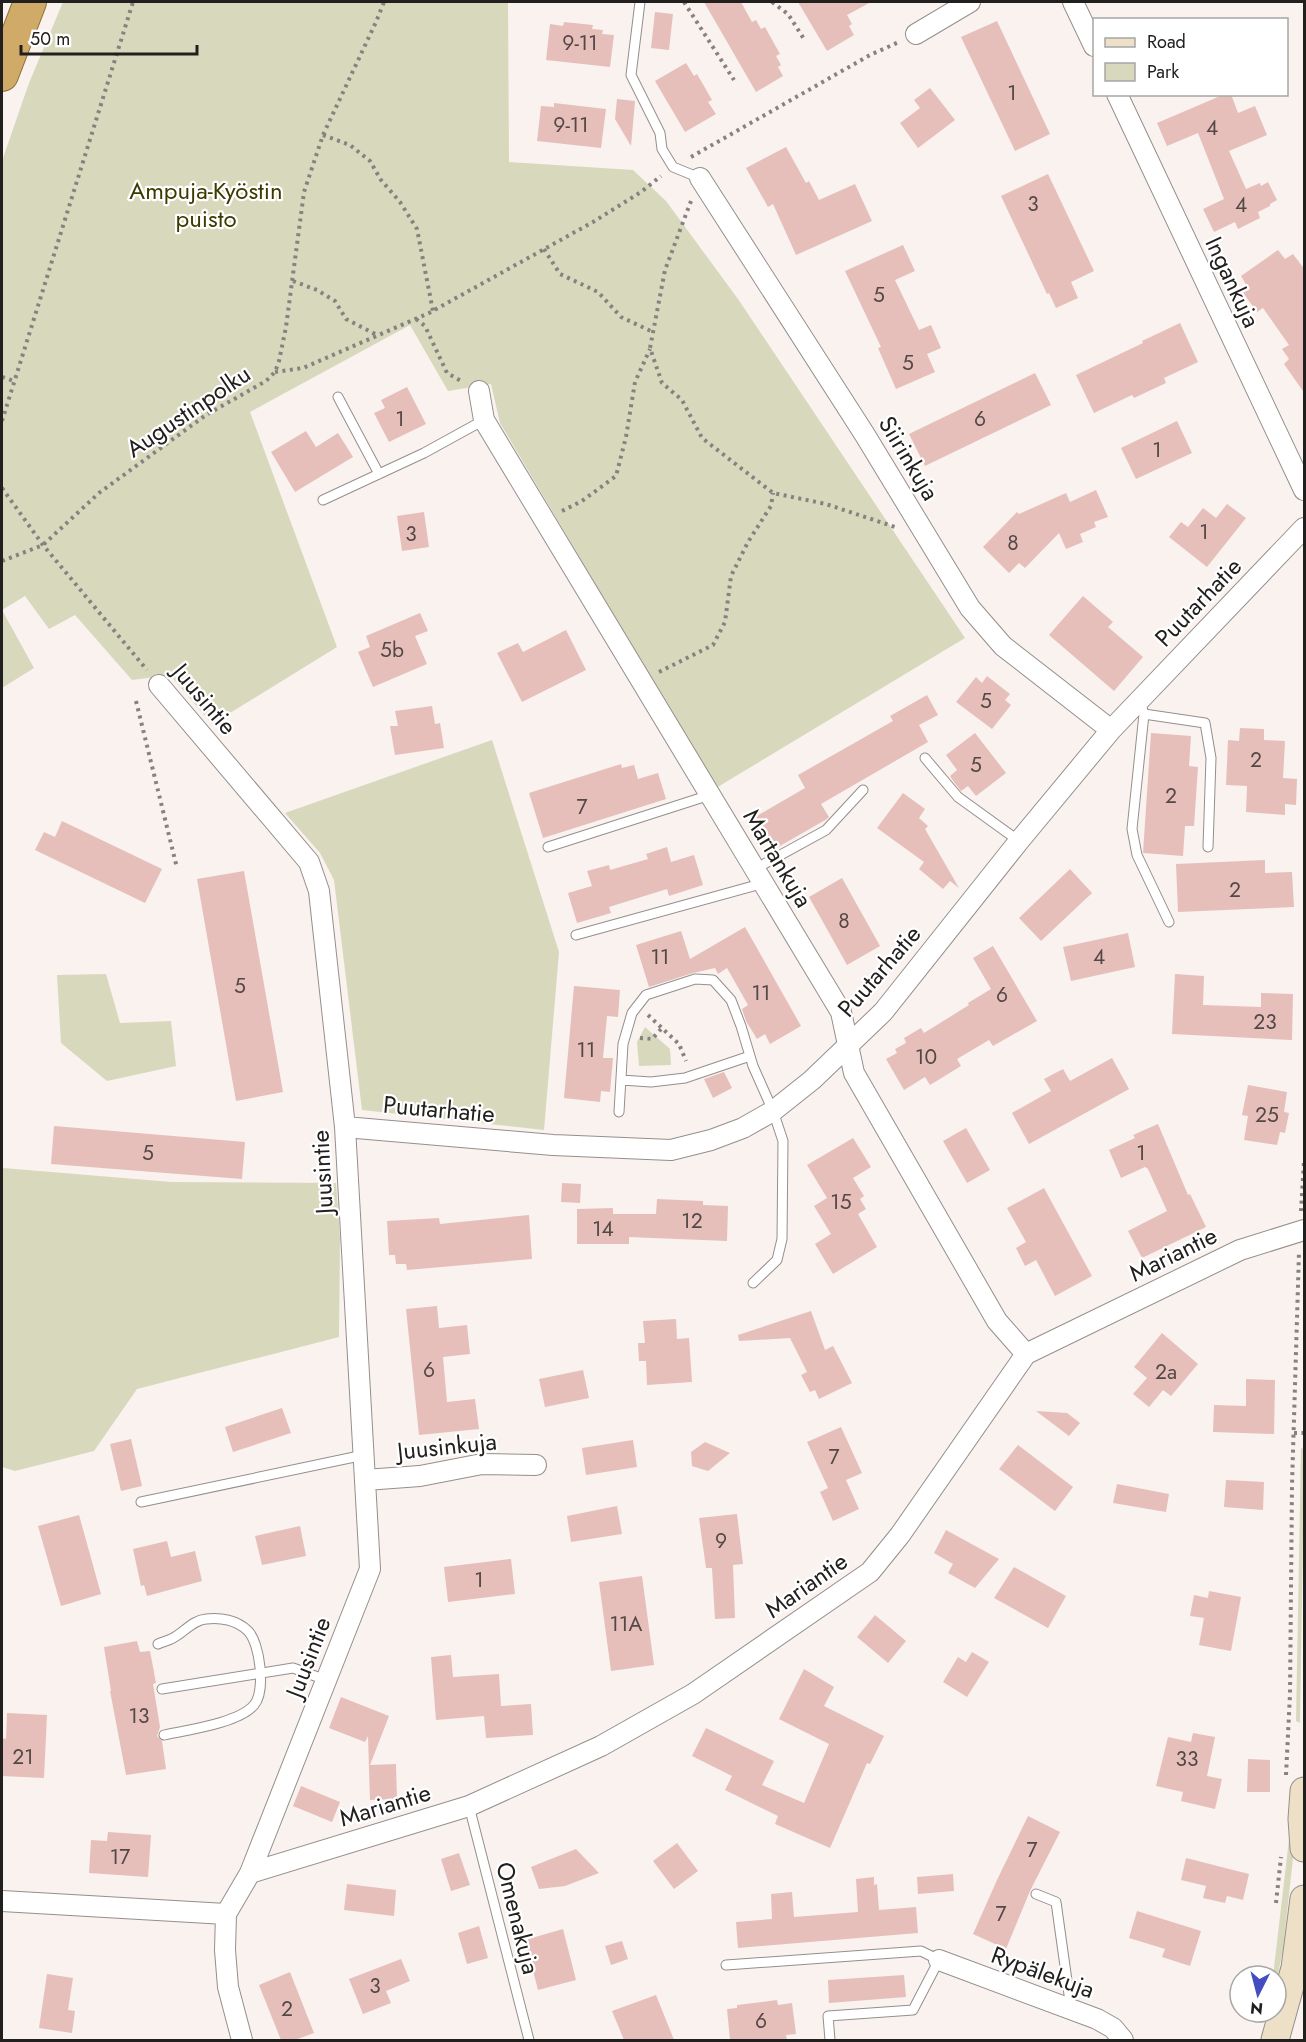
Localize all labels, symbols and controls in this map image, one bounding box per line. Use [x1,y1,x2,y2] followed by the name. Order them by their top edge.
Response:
[21,18,196,56] scale bar
[1093,18,1288,96] legend
[30,26,70,52] text: 50 m
[562,28,598,58] house number: 9-11
[1147,29,1186,55] text: Road
[1147,59,1179,85] text: Park
[1007,78,1017,108] house number: 1
[553,110,589,140] house number: 9-11
[1206,113,1218,143] house number: 4
[129,173,283,236] park label: Ampuja-Kyöstin puisto
[1027,189,1039,219] house number: 3
[1235,190,1247,220] house number: 4
[1197,231,1269,333] street label: Ingankuja
[873,280,885,310] house number: 5
[902,348,914,378] house number: 5
[119,356,257,466] street label: Augustinpolku
[395,404,405,434] house number: 1
[974,404,986,434] house number: 6
[870,409,948,507] street label: Siirinkuja
[1152,435,1162,465] house number: 1
[1199,517,1209,547] house number: 1
[405,519,417,549] house number: 3
[1007,528,1019,558] house number: 8
[1147,550,1249,654] street label: Puutarhatie
[380,635,404,665] house number: 5b
[163,653,245,742] street label: Juusintie
[980,686,992,716] house number: 5
[1250,745,1262,775] house number: 2
[970,750,982,780] house number: 5
[1165,781,1177,811] house number: 2
[576,792,588,822] house number: 7
[735,802,821,914] street label: Martankuja
[1229,875,1241,905] house number: 2
[838,906,850,936] house number: 8
[829,917,929,1025] street label: Puutarhatie
[651,942,669,972] house number: 11
[1093,942,1105,972] house number: 4
[234,971,246,1001] house number: 5
[752,978,770,1008] house number: 11
[996,980,1008,1010] house number: 6
[1253,1007,1277,1037] house number: 23
[577,1035,595,1065] house number: 11
[915,1042,937,1072] house number: 10
[382,1087,496,1131] street label: Puutarhatie
[1255,1100,1279,1130] house number: 25
[302,1129,342,1218] street label: Juusintie
[142,1138,154,1168] house number: 5
[1136,1138,1146,1168] house number: 1
[830,1187,852,1217] house number: 15
[681,1206,703,1236] house number: 12
[592,1214,614,1244] house number: 14
[1123,1218,1223,1290] street label: Mariantie
[423,1355,435,1385] house number: 6
[1155,1357,1177,1387] house number: 2a
[392,1423,499,1469] street label: Juusinkuja
[828,1442,840,1472] house number: 7
[715,1526,727,1556] house number: 9
[757,1544,855,1626] street label: Mariantie
[474,1565,484,1595] house number: 1
[610,1609,643,1639] house number: 11A
[276,1612,339,1705] street label: Juusintie
[129,1701,149,1731] house number: 13
[12,1742,34,1772] house number: 21
[1176,1744,1198,1774] house number: 33
[335,1775,435,1835] street label: Mariantie
[1026,1835,1038,1865] house number: 7
[110,1842,130,1872] house number: 17
[487,1858,549,1978] street label: Omenakuja
[995,1899,1007,1929] house number: 7
[986,1937,1100,2007] street label: Rypälekuja
[1228,1964,1288,2024] north arrow
[369,1971,381,2001] house number: 3
[281,1994,293,2024] house number: 2
[1249,1996,1264,2021] text: N
[755,2006,767,2036] house number: 6

